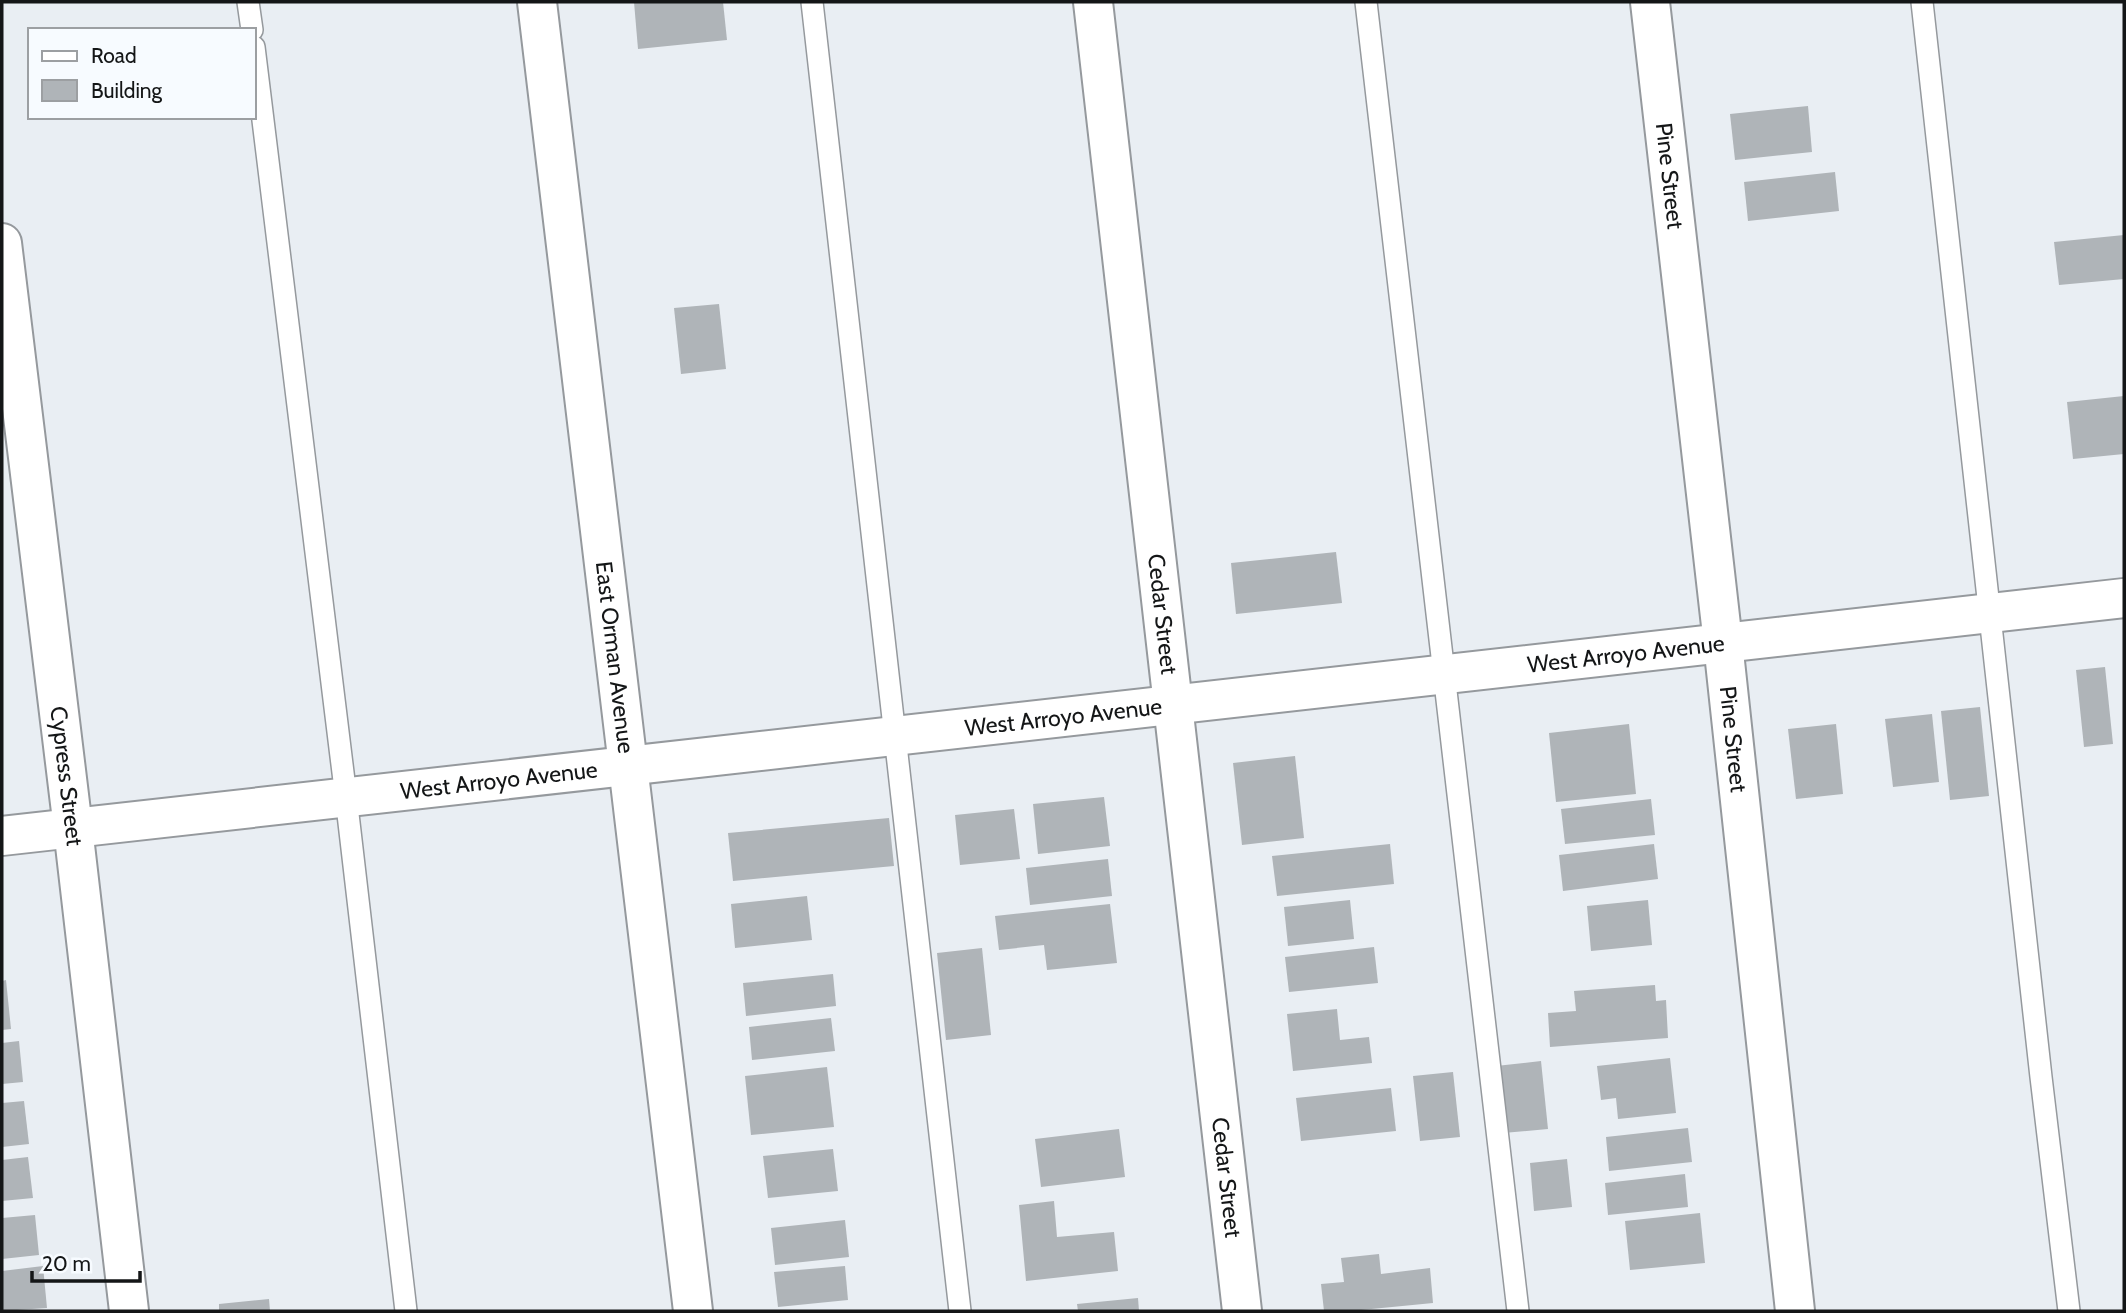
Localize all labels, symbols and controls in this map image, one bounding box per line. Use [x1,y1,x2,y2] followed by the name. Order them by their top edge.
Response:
[28,28,256,119] legend
[91,43,137,68] text: Road
[91,78,163,103] text: Building
[1650,121,1690,231] street label: Pine Street
[1142,552,1183,676] street label: Cedar Street
[590,560,640,755] street label: East Orman Avenue
[1526,629,1726,679] street label: West Arroyo Avenue
[1714,685,1753,794] street label: Pine Street
[963,692,1164,742] street label: West Arroyo Avenue
[44,705,89,848] street label: Cypress Street
[399,755,599,805] street label: West Arroyo Avenue
[1206,1116,1248,1239] street label: Cedar Street
[32,1240,140,1284] scale bar
[42,1251,91,1276] text: 20 m

